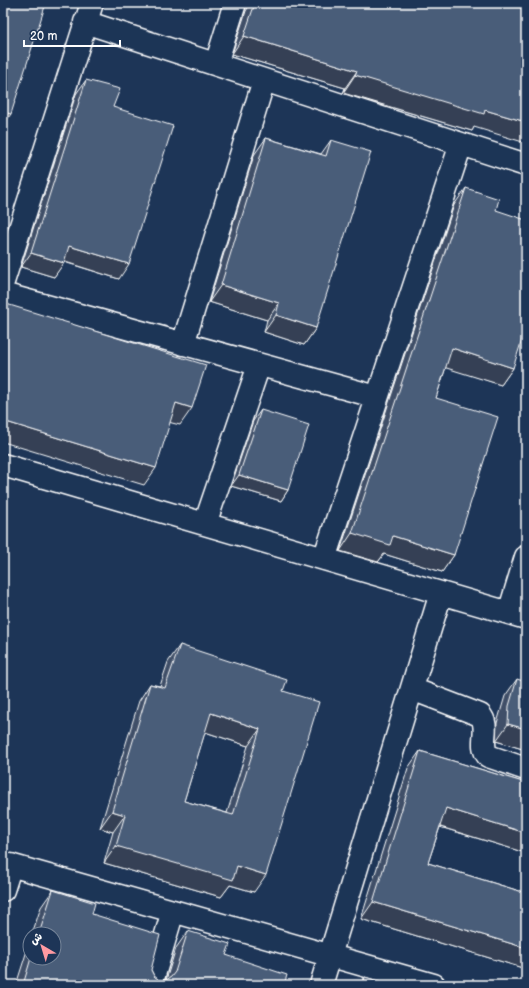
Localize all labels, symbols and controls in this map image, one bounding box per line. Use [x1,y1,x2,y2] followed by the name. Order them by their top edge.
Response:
[24,22,120,48] scale bar
[30,29,57,44] text: 20 m
[22,926,62,966] north arrow
[27,930,45,947] text: ش

